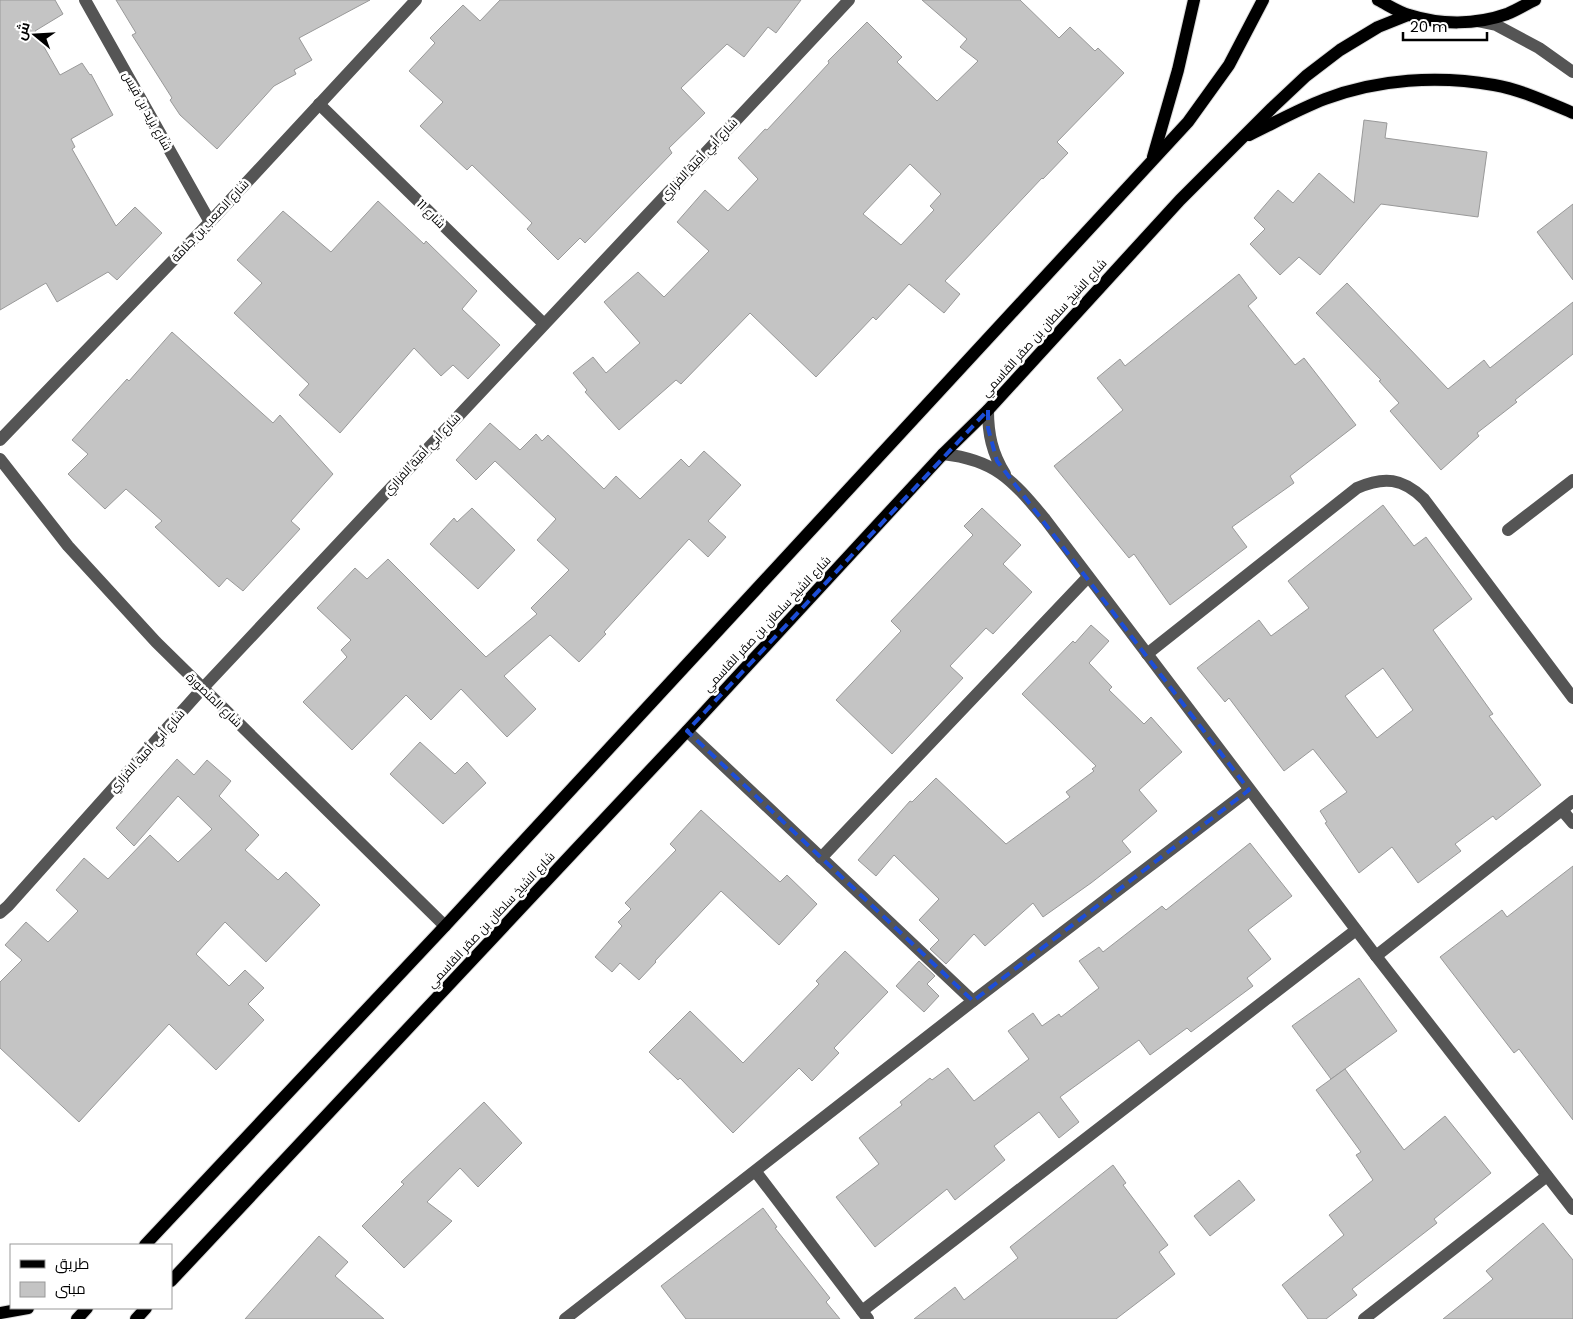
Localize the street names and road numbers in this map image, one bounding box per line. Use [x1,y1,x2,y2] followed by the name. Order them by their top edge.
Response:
[119,68,176,153] street label: شارع يزيد بن قيس
[656,114,743,205] street label: شارع أبي أمية الفزاري
[167,176,252,266] street label: شارع الصعب بن جثامة
[413,196,449,232] street label: شارع 11
[977,255,1112,402] street label: شارع الشيخ سلطان بن صقر القاسمي
[379,409,466,500] street label: شارع أبي أمية الفزاري
[699,552,836,697] street label: شارع الشيخ سلطان بن صقر القاسمي
[183,669,246,731] street label: شارع المنصورة
[105,705,190,797] street label: شارع أبي أمية الفزاري
[423,848,560,993] street label: شارع الشيخ سلطان بن صقر القاسمي

